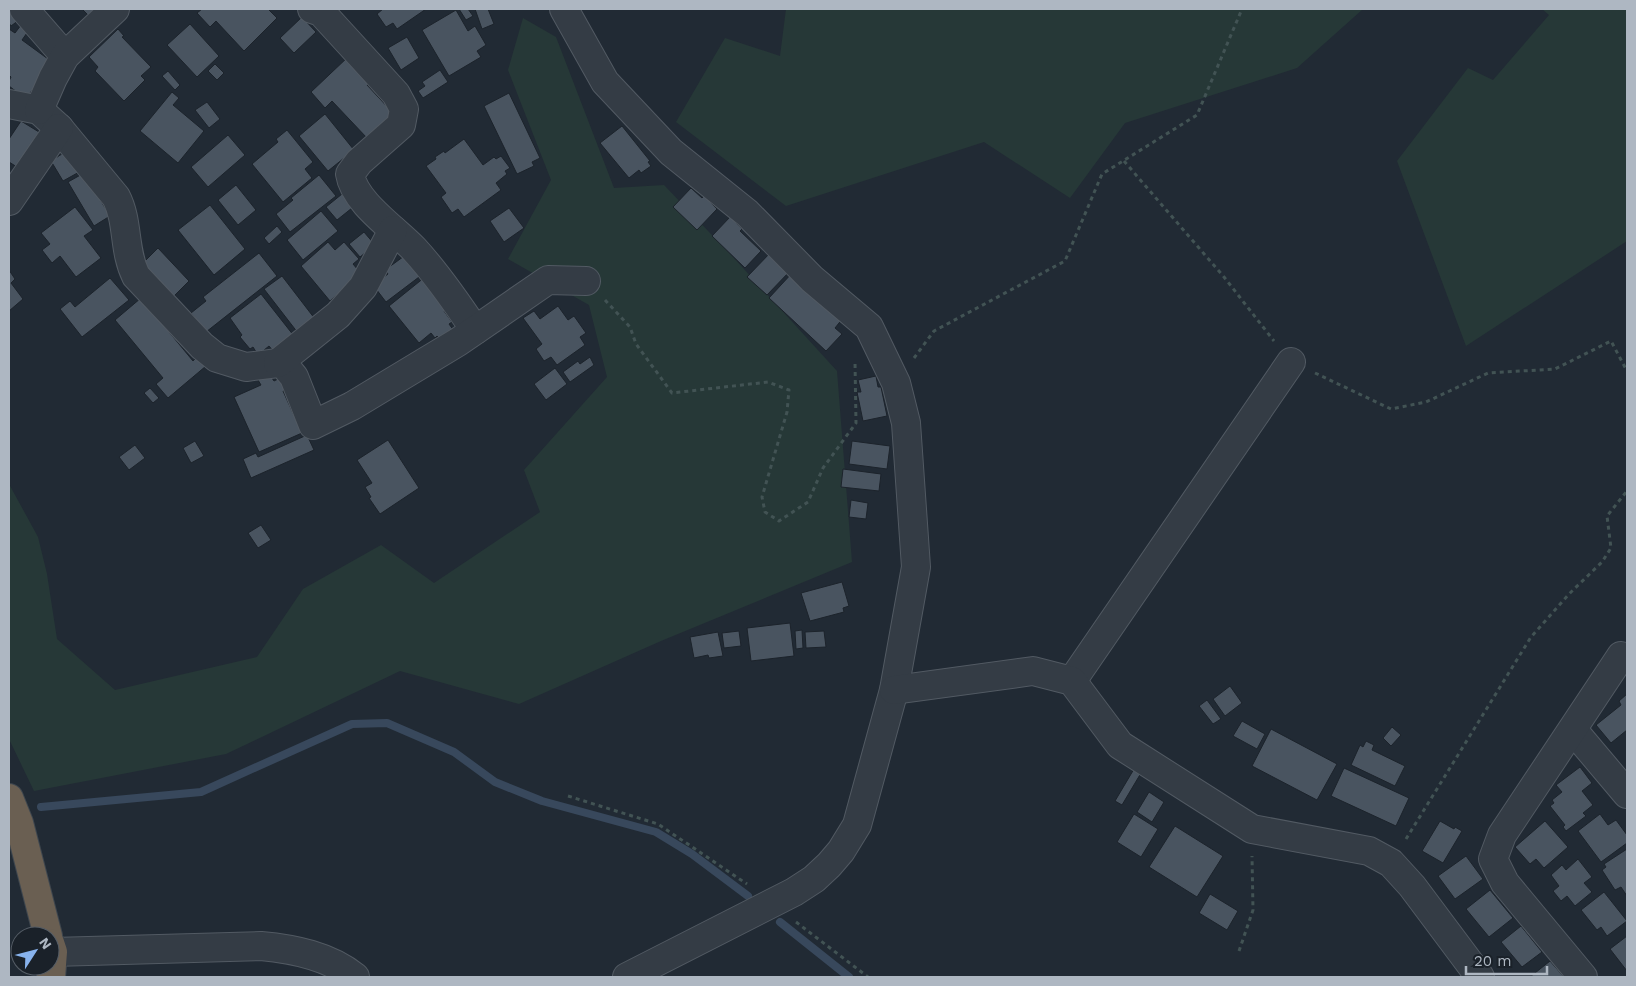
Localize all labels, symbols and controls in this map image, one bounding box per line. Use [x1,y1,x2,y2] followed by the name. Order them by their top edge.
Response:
[10,926,60,976] north arrow
[36,934,55,952] text: N
[1466,944,1547,976] scale bar
[1474,952,1512,970] text: 20 m

